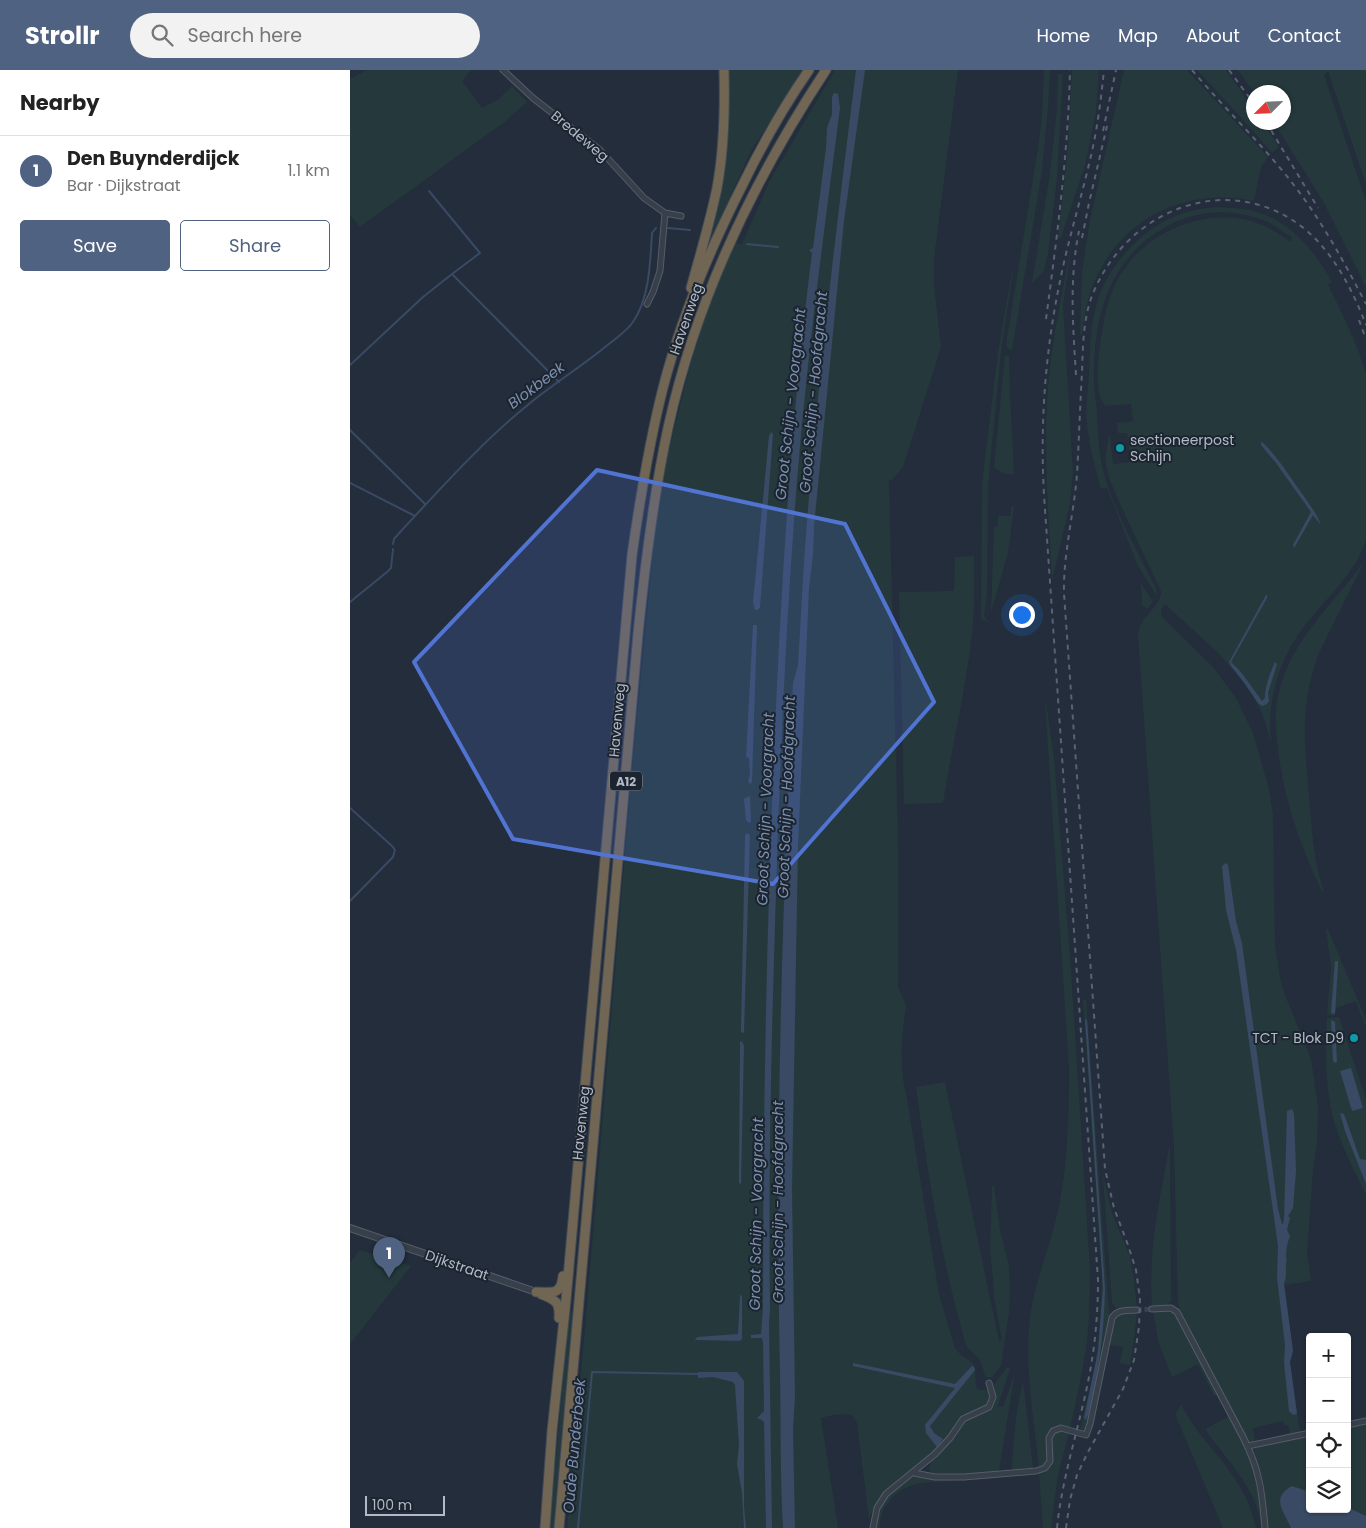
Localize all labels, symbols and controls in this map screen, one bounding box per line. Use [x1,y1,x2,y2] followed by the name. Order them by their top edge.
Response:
[130,13,480,58] search box
[25,19,100,52] text: Strollr
[148,21,176,49] icon: search
[188,22,302,49] text: Search here
[1036,23,1090,48] text: Home
[1118,23,1158,48] text: Map
[1186,23,1240,48] text: About
[1268,23,1341,48] text: Contact
[1246,85,1291,130] north arrow
[20,88,100,117] text: Nearby
[547,106,613,166] street label: Bredeweg
[67,145,240,172] text: Den Buynderdijck
[33,159,39,182] text: 1
[287,159,330,182] text: 1.1 km
[67,174,181,197] text: Bar · Dijkstraat
[20,220,170,271] button: Save
[180,220,330,271] button: Share
[664,281,708,357] street label: Havenweg
[794,290,832,494] water label: Groot Schijn - Hoofdgracht
[769,306,811,501] water label: Groot Schijn - Voorgracht
[503,356,570,413] water label: Blokbeek
[1130,430,1234,466] place label: sectioneerpost Schijn
[1114,442,1126,454] marker: sectioneerpost Schijn
[1009,602,1035,628] your location
[604,682,630,758] street label: Havenweg
[772,695,800,899] water label: Groot Schijn - Hoofdgracht
[751,712,779,906] water label: Groot Schijn - Voorgracht
[610,771,642,790] road number: A12
[1252,1028,1344,1048] place label: TCT - Blok D9
[1348,1032,1360,1044] marker: TCT - Blok D9
[567,1085,595,1161] street label: Havenweg
[767,1100,788,1303] water label: Groot Schijn - Hoofdgracht
[744,1117,768,1311] water label: Groot Schijn - Voorgracht
[373,1237,405,1278] pin: 1
[423,1245,491,1285] street label: Dijkstraat
[1306,1333,1351,1513] map controls
[1306,1333,1351,1378] button: +
[558,1376,590,1514] water label: Oude Bunderbeek
[1306,1378,1351,1423] button: −
[1306,1423,1351,1468] button: locate
[1306,1468,1351,1513] button: layers
[365,1493,445,1516] scale bar
[372,1495,412,1515] text: 100 m

